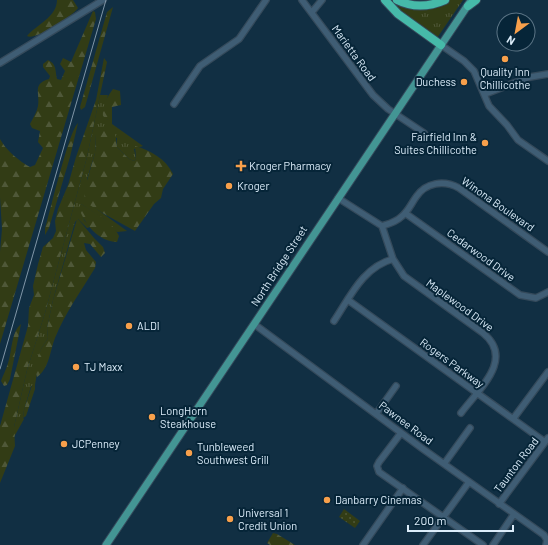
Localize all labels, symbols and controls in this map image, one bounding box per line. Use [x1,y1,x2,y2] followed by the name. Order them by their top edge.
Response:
[496,12,536,52] north arrow
[330,22,379,83] street label: Marietta Road
[504,33,517,48] text: N
[500,54,510,64] marker: Quality Inn Chillicothe
[480,65,530,91] place label: Quality Inn Chillicothe
[416,75,456,88] place label: Duchess
[459,77,469,87] marker: Duchess
[394,130,477,156] place label: Fairfield Inn & Suites Chillicothe
[480,138,490,148] marker: Fairfield Inn & Suites Chillicothe
[249,159,331,172] place label: Kroger Pharmacy
[236,161,246,171] marker: Kroger Pharmacy
[459,174,537,234] street label: Winona Boulevard
[237,179,269,192] place label: Kroger
[224,181,234,191] marker: Kroger
[248,223,309,308] street label: North Bridge Street
[445,226,518,284] street label: Cedarwood Drive
[424,276,497,334] street label: Maplewood Drive
[137,319,160,332] place label: ALDI
[124,321,134,331] marker: ALDI
[418,335,487,390] street label: Rogers Parkway
[84,360,123,373] place label: TJ Maxx
[71,362,81,372] marker: TJ Maxx
[377,398,436,447] street label: Pawnee Road
[160,404,216,430] place label: LongHorn Steakhouse
[147,412,157,422] marker: LongHorn Steakhouse
[491,435,541,495] street label: Taunton Road
[72,437,120,450] place label: JCPenney
[59,439,69,449] marker: JCPenney
[197,440,269,466] place label: Tunbleweed Southwest Grill
[184,448,194,458] marker: Tunbleweed Southwest Grill
[335,493,422,506] place label: Danbarry Cinemas
[322,495,332,505] marker: Danbarry Cinemas
[238,506,297,532] place label: Universal 1 Credit Union
[408,507,513,533] scale bar
[414,513,446,527] text: 200 m
[225,514,235,524] marker: Universal 1 Credit Union

